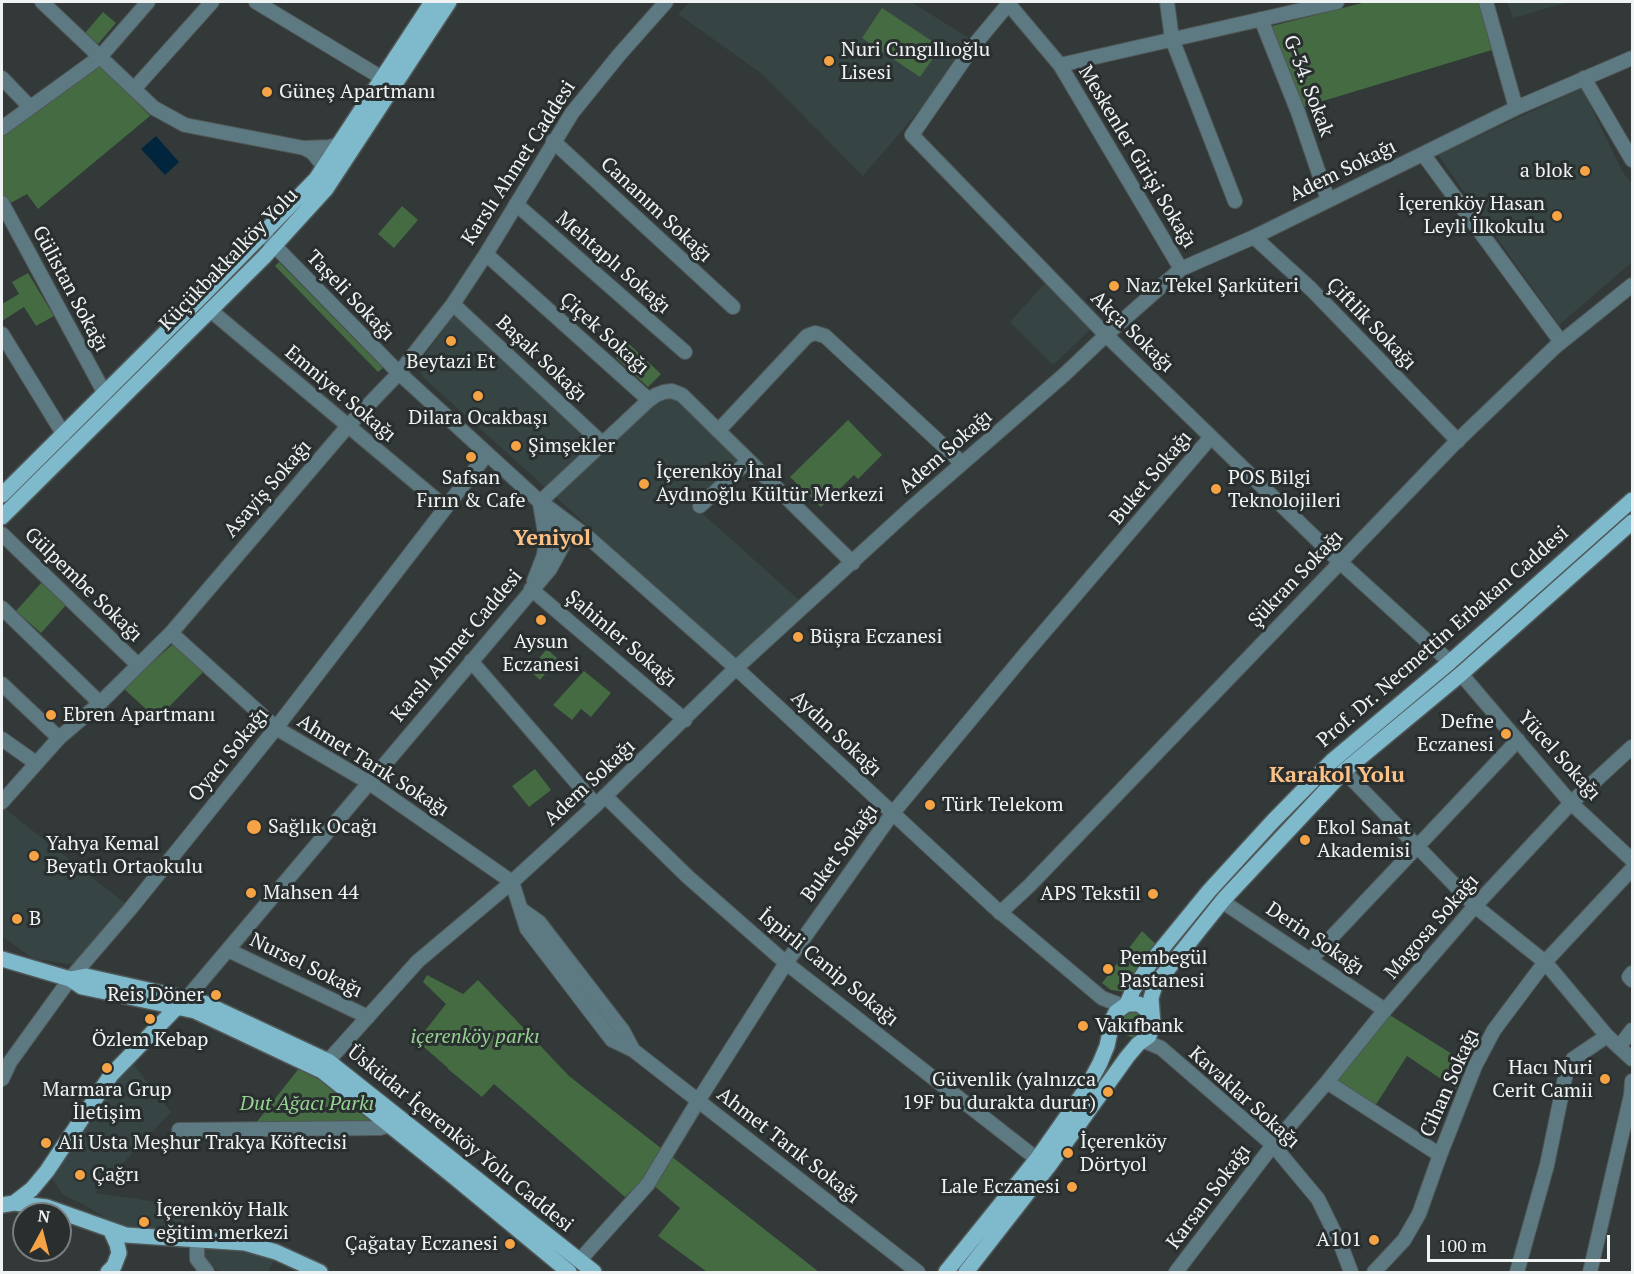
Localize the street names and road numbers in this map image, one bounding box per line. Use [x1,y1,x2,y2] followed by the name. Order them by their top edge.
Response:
[1278,32,1338,140] street label: G-34. Sokak
[1073,61,1201,253] street label: Meskenler Girişi Sokağı
[457,76,581,250] street label: Karslı Ahmet Caddesi
[1286,135,1400,207] street label: Adem Sokağı
[595,152,717,268] street label: Cananım Sokağı
[155,184,303,336] street label: Küçükbakkalköy Yolu
[551,207,675,319] street label: Mehtaplı Sokağı
[27,222,113,356] street label: Gülistan Sokağı
[301,246,399,346] street label: Taşeli Sokağı
[1321,273,1421,375] street label: Çiftlik Sokağı
[1085,286,1179,378] street label: Akça Sokağı
[554,288,654,380] street label: Çiçek Sokağı
[491,311,591,407] street label: Başak Sokağı
[280,341,400,447] street label: Emniyet Sokağı
[894,405,998,499] street label: Adem Sokağı
[1105,426,1197,530] street label: Buket Sokağı
[219,435,317,543] street label: Asayiş Sokağı
[1312,521,1574,753] street label: Prof. Dr. Necmettin Erbakan Caddesi
[19,523,147,647] street label: Gülpembe Sokağı
[1244,525,1348,633] street label: Şükran Sokağı
[386,565,528,727] street label: Karslı Ahmet Caddesi
[560,586,682,692] street label: Şahinler Sokağı
[786,686,886,782] street label: Aydın Sokağı
[184,703,274,807] street label: Oyacı Sokağı
[1513,706,1605,806] street label: Yücel Sokağı
[293,710,453,822] street label: Ahmet Tarık Sokağı
[540,735,640,831] street label: Adem Sokağı
[797,799,883,907] street label: Buket Sokağı
[1380,870,1484,984] street label: Magosa Sokağı
[1261,897,1369,981] street label: Derin Sokağı
[753,904,903,1032] street label: İspirli Canip Sokağı
[246,928,366,1004] street label: Nursel Sokağı
[1415,1025,1485,1141] street label: Cihan Sokağı
[342,1040,578,1238] street label: Üsküdar İçerenköy Yolu Caddesi
[1184,1042,1304,1154] street label: Kavaklar Sokağı
[712,1083,864,1209] street label: Ahmet Tarık Sokağı
[1162,1140,1256,1254] street label: Karsan Sokağı

